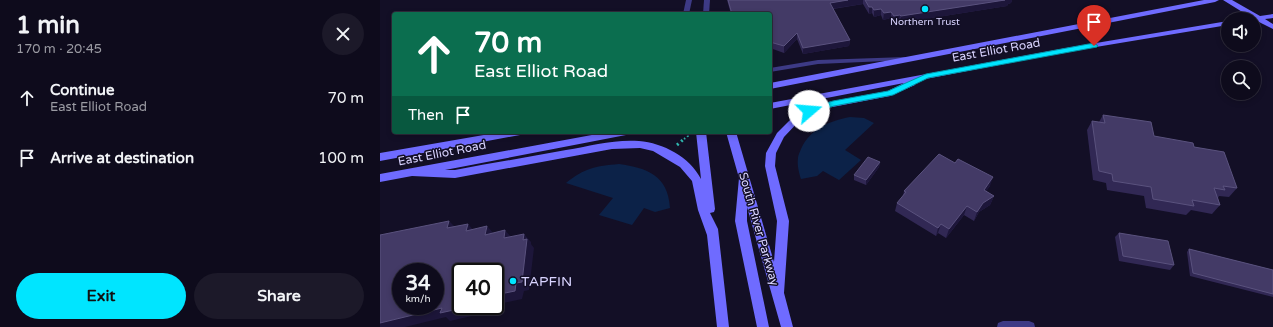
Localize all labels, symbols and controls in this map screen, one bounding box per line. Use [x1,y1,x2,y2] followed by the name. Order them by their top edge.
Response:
[920,4,930,14] marker: Northern Trust
[1077,5,1111,46] pin
[16,11,80,40] text: 1 min
[1083,11,1105,33] icon: arrive
[1221,12,1261,100] map controls
[1221,12,1261,52] button: sound
[322,13,364,55] button: close
[890,16,960,28] place label: Northern Trust
[474,26,542,60] text: 70 m
[408,28,460,80] icon: ahead
[951,35,1041,65] street label: East Elliot Road
[16,41,102,57] text: 170 m · 20:45
[474,60,608,82] text: East Elliot Road
[1221,60,1261,100] button: search
[50,81,114,99] text: Continue
[16,87,38,109] icon: ahead
[327,89,364,107] text: 70 m
[788,90,830,132] position arrow
[50,99,147,115] text: East Elliot Road
[452,104,474,126] icon: arrive
[408,106,444,124] text: Then
[397,138,487,168] street label: East Elliot Road
[16,147,38,169] icon: arrive
[50,149,194,167] text: Arrive at destination
[318,149,364,167] text: 100 m
[736,171,782,288] street label: South River Parkway
[452,263,504,315] speed limit sign: 40
[405,272,431,296] text: 34
[16,273,186,319] button: Exit
[194,273,364,319] button: Share
[521,273,572,290] place label: TAPFIN
[508,276,518,286] marker: TAPFIN
[405,293,431,305] text: km/h

